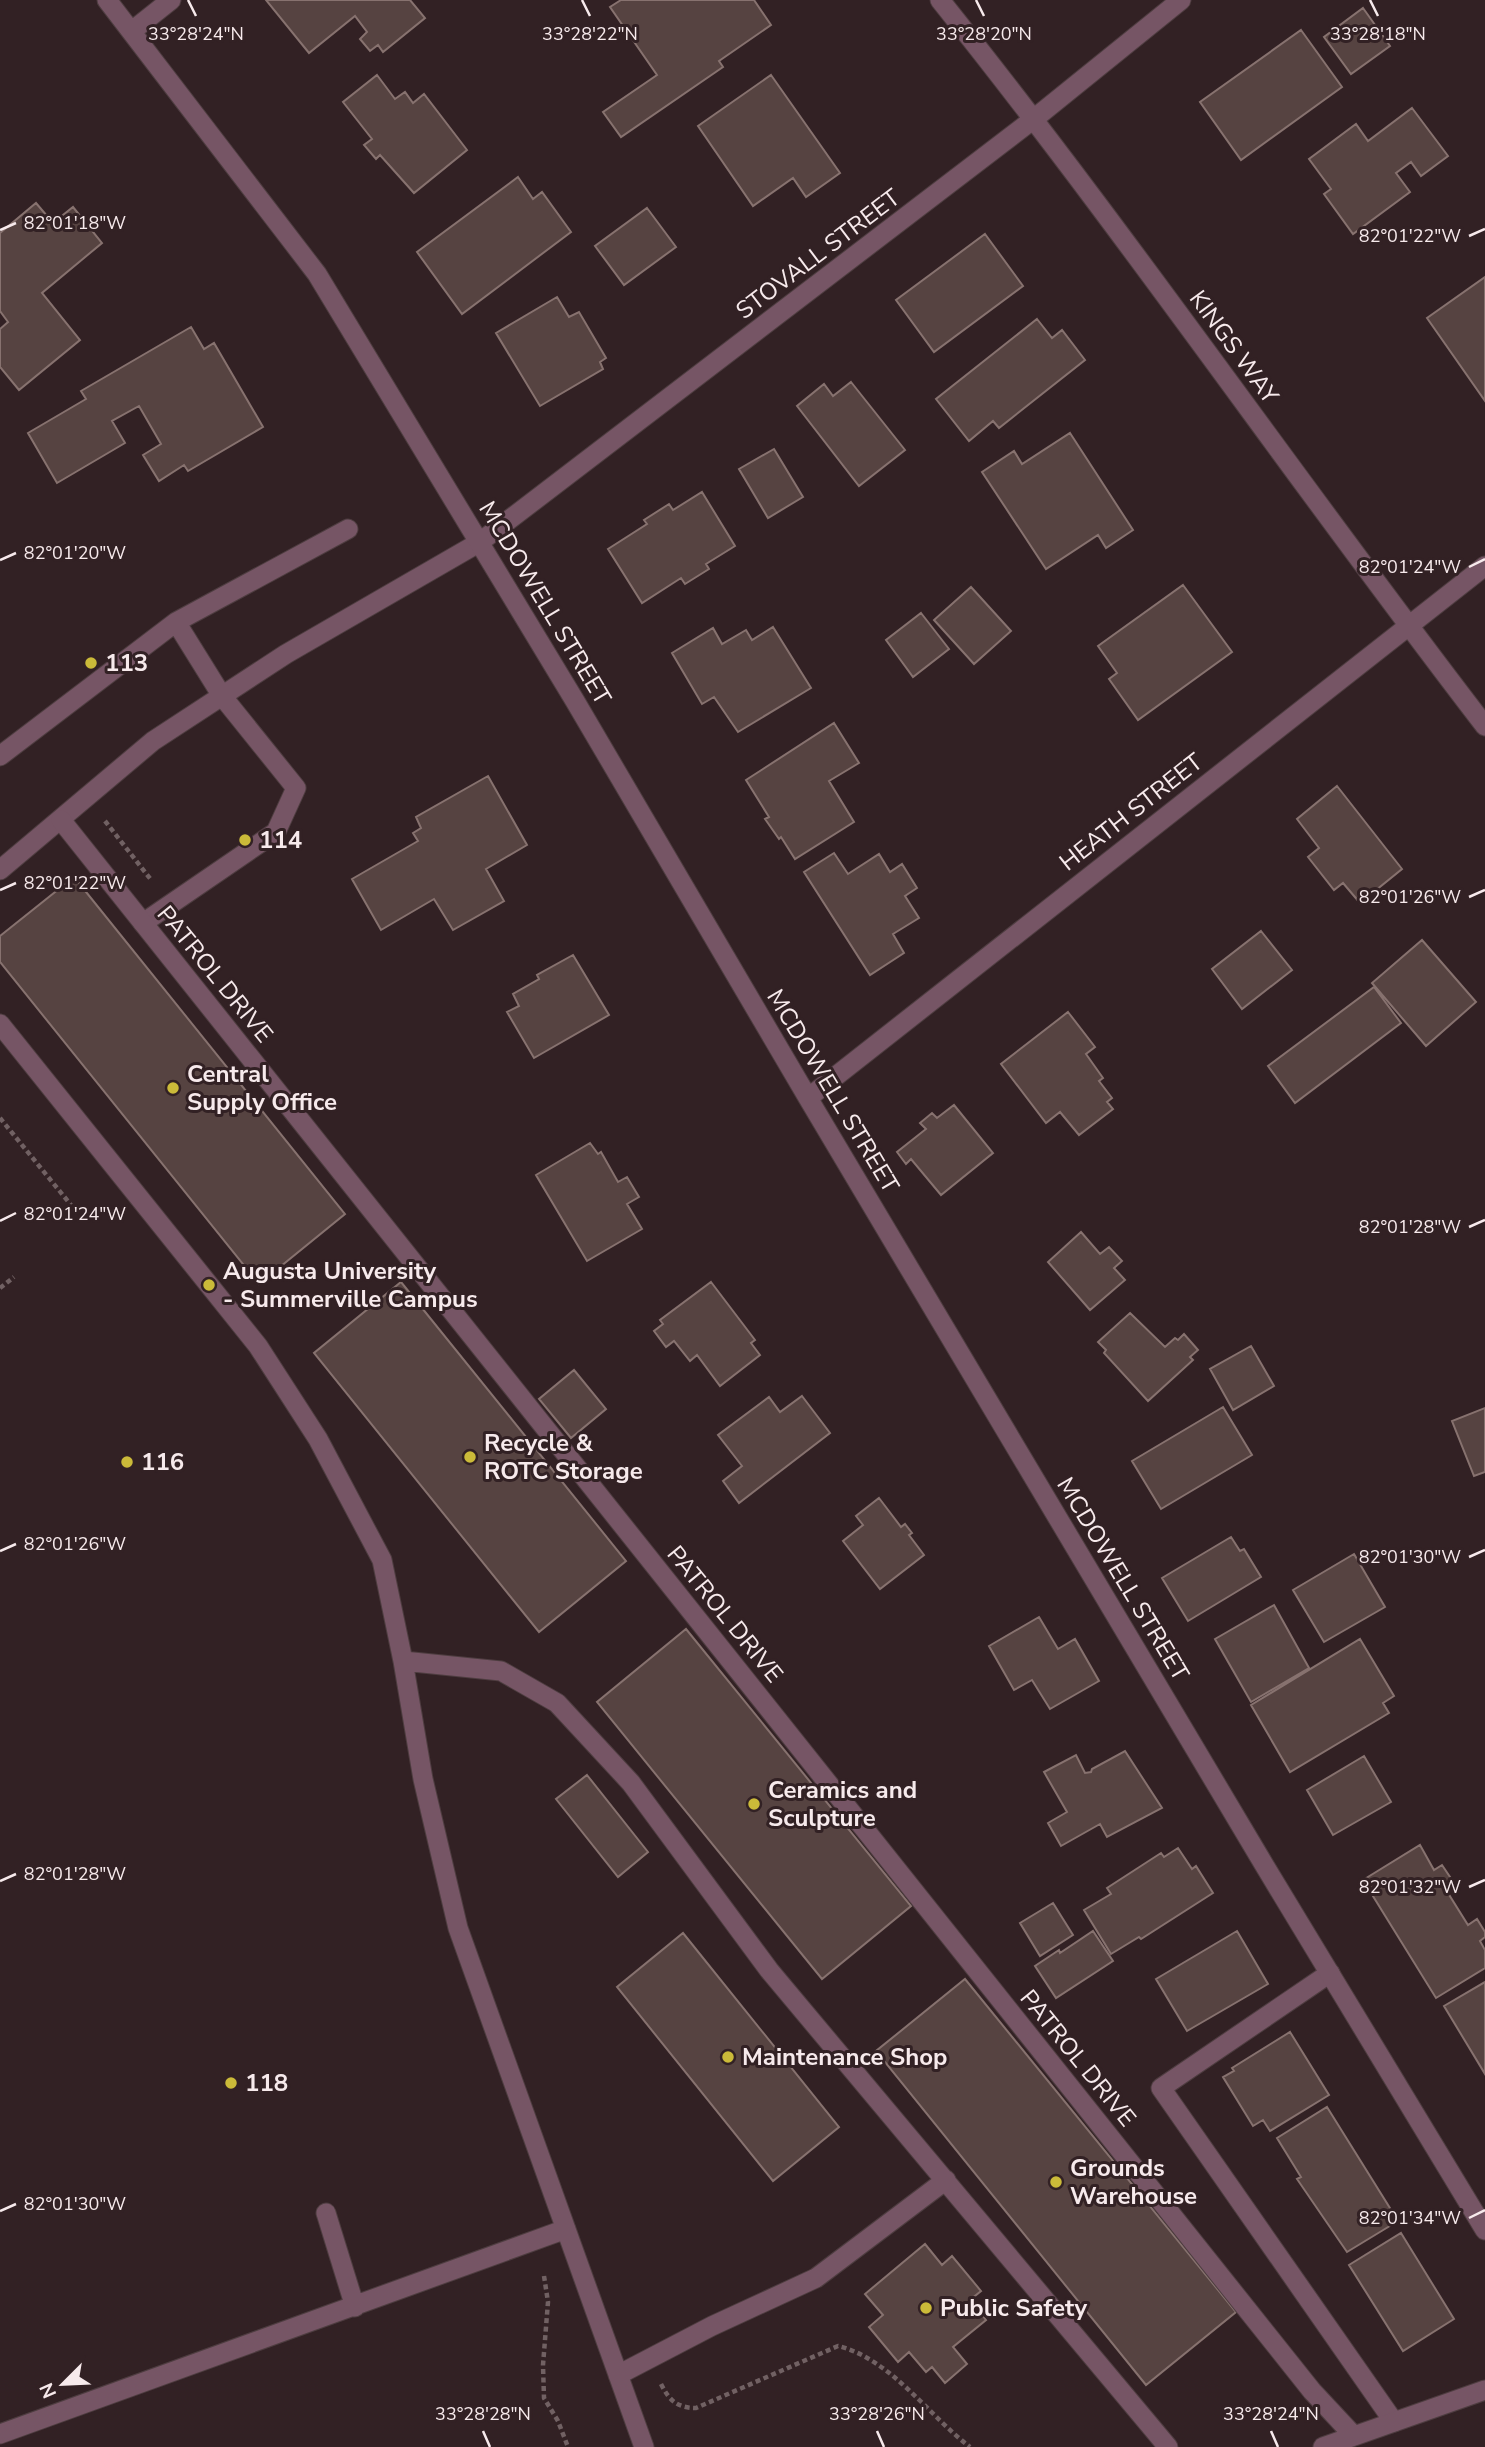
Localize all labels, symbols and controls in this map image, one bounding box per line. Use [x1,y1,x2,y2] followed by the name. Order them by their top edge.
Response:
[148,22,244,46] text: 33°28'24"N
[542,22,638,46] text: 33°28'22"N
[936,22,1032,46] text: 33°28'20"N
[1330,22,1426,46] text: 33°28'18"N
[729,181,907,326] street label: STOVALL STREET
[24,211,126,235] text: 82°01'18"W
[1359,224,1461,248] text: 82°01'22"W
[1182,284,1286,411] street label: KINGS WAY
[471,495,619,711] street label: MCDOWELL STREET
[24,541,126,565] text: 82°01'20"W
[1359,555,1461,579] text: 82°01'24"W
[105,647,148,679] place label: 113
[83,655,99,671] marker: 113
[1053,746,1210,878] street label: HEATH STREET
[259,824,302,856] place label: 114
[237,832,253,848] marker: 114
[24,871,126,895] text: 82°01'22"W
[1359,885,1461,909] text: 82°01'26"W
[150,899,280,1049] street label: PATROL DRIVE
[759,983,907,1199] street label: MCDOWELL STREET
[187,1058,337,1118] place label: Central Supply Office
[165,1080,181,1096] marker: Central Supply Office
[24,1202,126,1226] text: 82°01'24"W
[1359,1215,1461,1239] text: 82°01'28"W
[223,1255,478,1315] place label: Augusta University - Summerville Campus
[201,1277,217,1293] marker: Augusta University - Summerville Campus
[484,1427,643,1487] place label: Recycle & ROTC Storage
[141,1446,184,1478] place label: 116
[462,1449,478,1465] marker: Recycle & ROTC Storage
[119,1454,135,1470] marker: 116
[1049,1471,1197,1687] street label: MCDOWELL STREET
[24,1532,126,1556] text: 82°01'26"W
[660,1539,790,1689] street label: PATROL DRIVE
[1359,1545,1461,1569] text: 82°01'30"W
[768,1774,917,1834] place label: Ceramics and Sculpture
[746,1796,762,1812] marker: Ceramics and Sculpture
[24,1862,126,1886] text: 82°01'28"W
[1359,1875,1461,1899] text: 82°01'32"W
[1013,1983,1143,2133] street label: PATROL DRIVE
[742,2041,947,2073] place label: Maintenance Shop
[720,2049,736,2065] marker: Maintenance Shop
[245,2067,288,2099] place label: 118
[223,2075,239,2091] marker: 118
[1070,2152,1197,2212] place label: Grounds Warehouse
[1048,2174,1064,2190] marker: Grounds Warehouse
[24,2192,126,2216] text: 82°01'30"W
[1359,2206,1461,2230] text: 82°01'34"W
[940,2292,1087,2324] place label: Public Safety
[918,2300,934,2316] marker: Public Safety
[28,2349,98,2419] north arrow
[34,2379,63,2402] text: N
[435,2402,531,2426] text: 33°28'28"N
[829,2402,925,2426] text: 33°28'26"N
[1223,2402,1319,2426] text: 33°28'24"N

